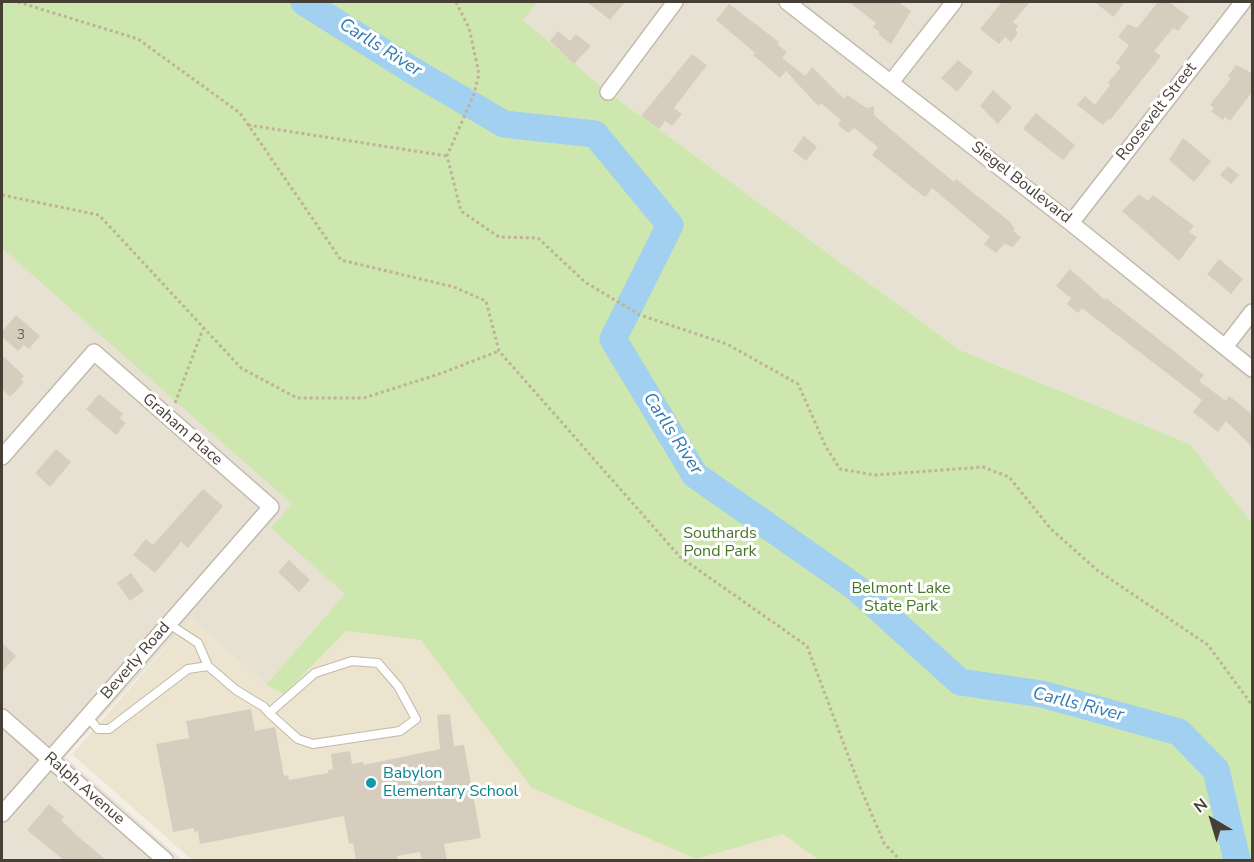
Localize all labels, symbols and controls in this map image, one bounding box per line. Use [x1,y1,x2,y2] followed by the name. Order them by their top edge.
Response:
[335,14,425,82] water label: Carlls River
[1113,59,1201,165] street label: Roosevelt Street
[967,138,1075,228] street label: Siegel Boulevard
[17,328,25,344] house number: 3
[638,389,706,479] water label: Carlls River
[138,390,226,470] street label: Graham Place
[683,524,757,562] park label: Southards Pond Park
[852,579,950,617] park label: Belmont Lake State Park
[97,619,175,703] street label: Beverly Road
[1030,683,1126,727] water label: Carlls River
[40,749,128,829] street label: Ralph Avenue
[383,764,518,802] place label: Babylon Elementary School
[364,776,378,790] marker: Babylon Elementary School
[1182,790,1242,850] north arrow
[1189,793,1212,818] text: N

